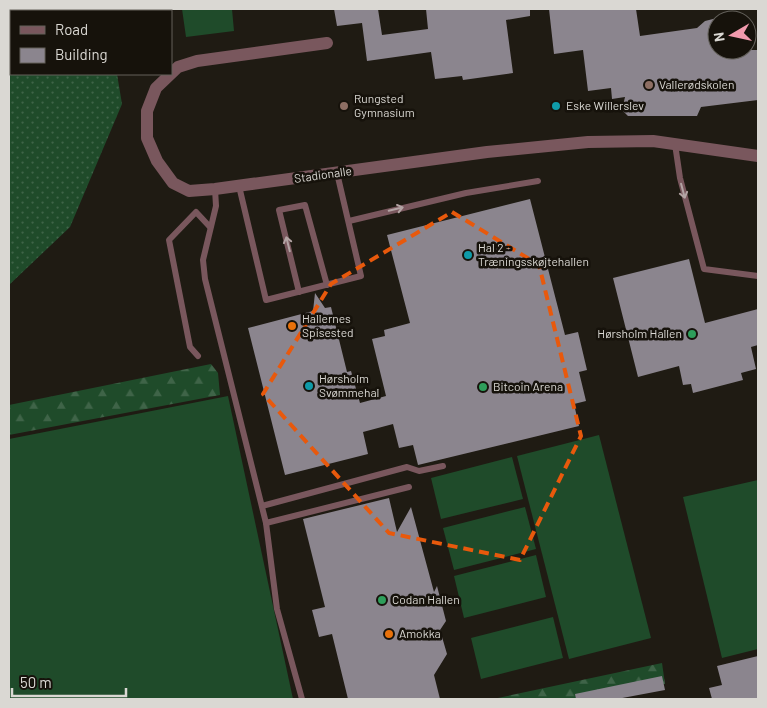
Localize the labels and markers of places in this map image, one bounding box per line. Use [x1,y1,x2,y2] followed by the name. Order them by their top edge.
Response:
[659,77,734,91] place label: Vallerødskolen
[643,79,655,91] marker: Vallerødskolen
[354,91,415,119] place label: Rungsted Gymnasium
[566,98,644,112] place label: Eske Willerslev
[338,100,350,112] marker: Rungsted Gymnasium
[550,100,562,112] marker: Eske Willerslev
[478,240,589,268] place label: Hal 2 - Træningsskøjtehallen
[462,249,474,261] marker: Hal 2 - Træningsskøjtehallen
[302,311,354,339] place label: Hallernes Spisested
[286,320,298,332] marker: Hallernes Spisested
[597,326,682,340] place label: Hørsholm Hallen
[686,328,698,340] marker: Hørsholm Hallen
[319,371,379,399] place label: Hørsholm Svømmehal
[493,379,563,393] place label: Bitcoin Arena
[303,380,315,392] marker: Hørsholm Svømmehal
[477,381,489,393] marker: Bitcoin Arena
[392,592,460,606] place label: Codan Hallen
[376,594,388,606] marker: Codan Hallen
[399,626,441,640] place label: Amokka
[383,628,395,640] marker: Amokka

